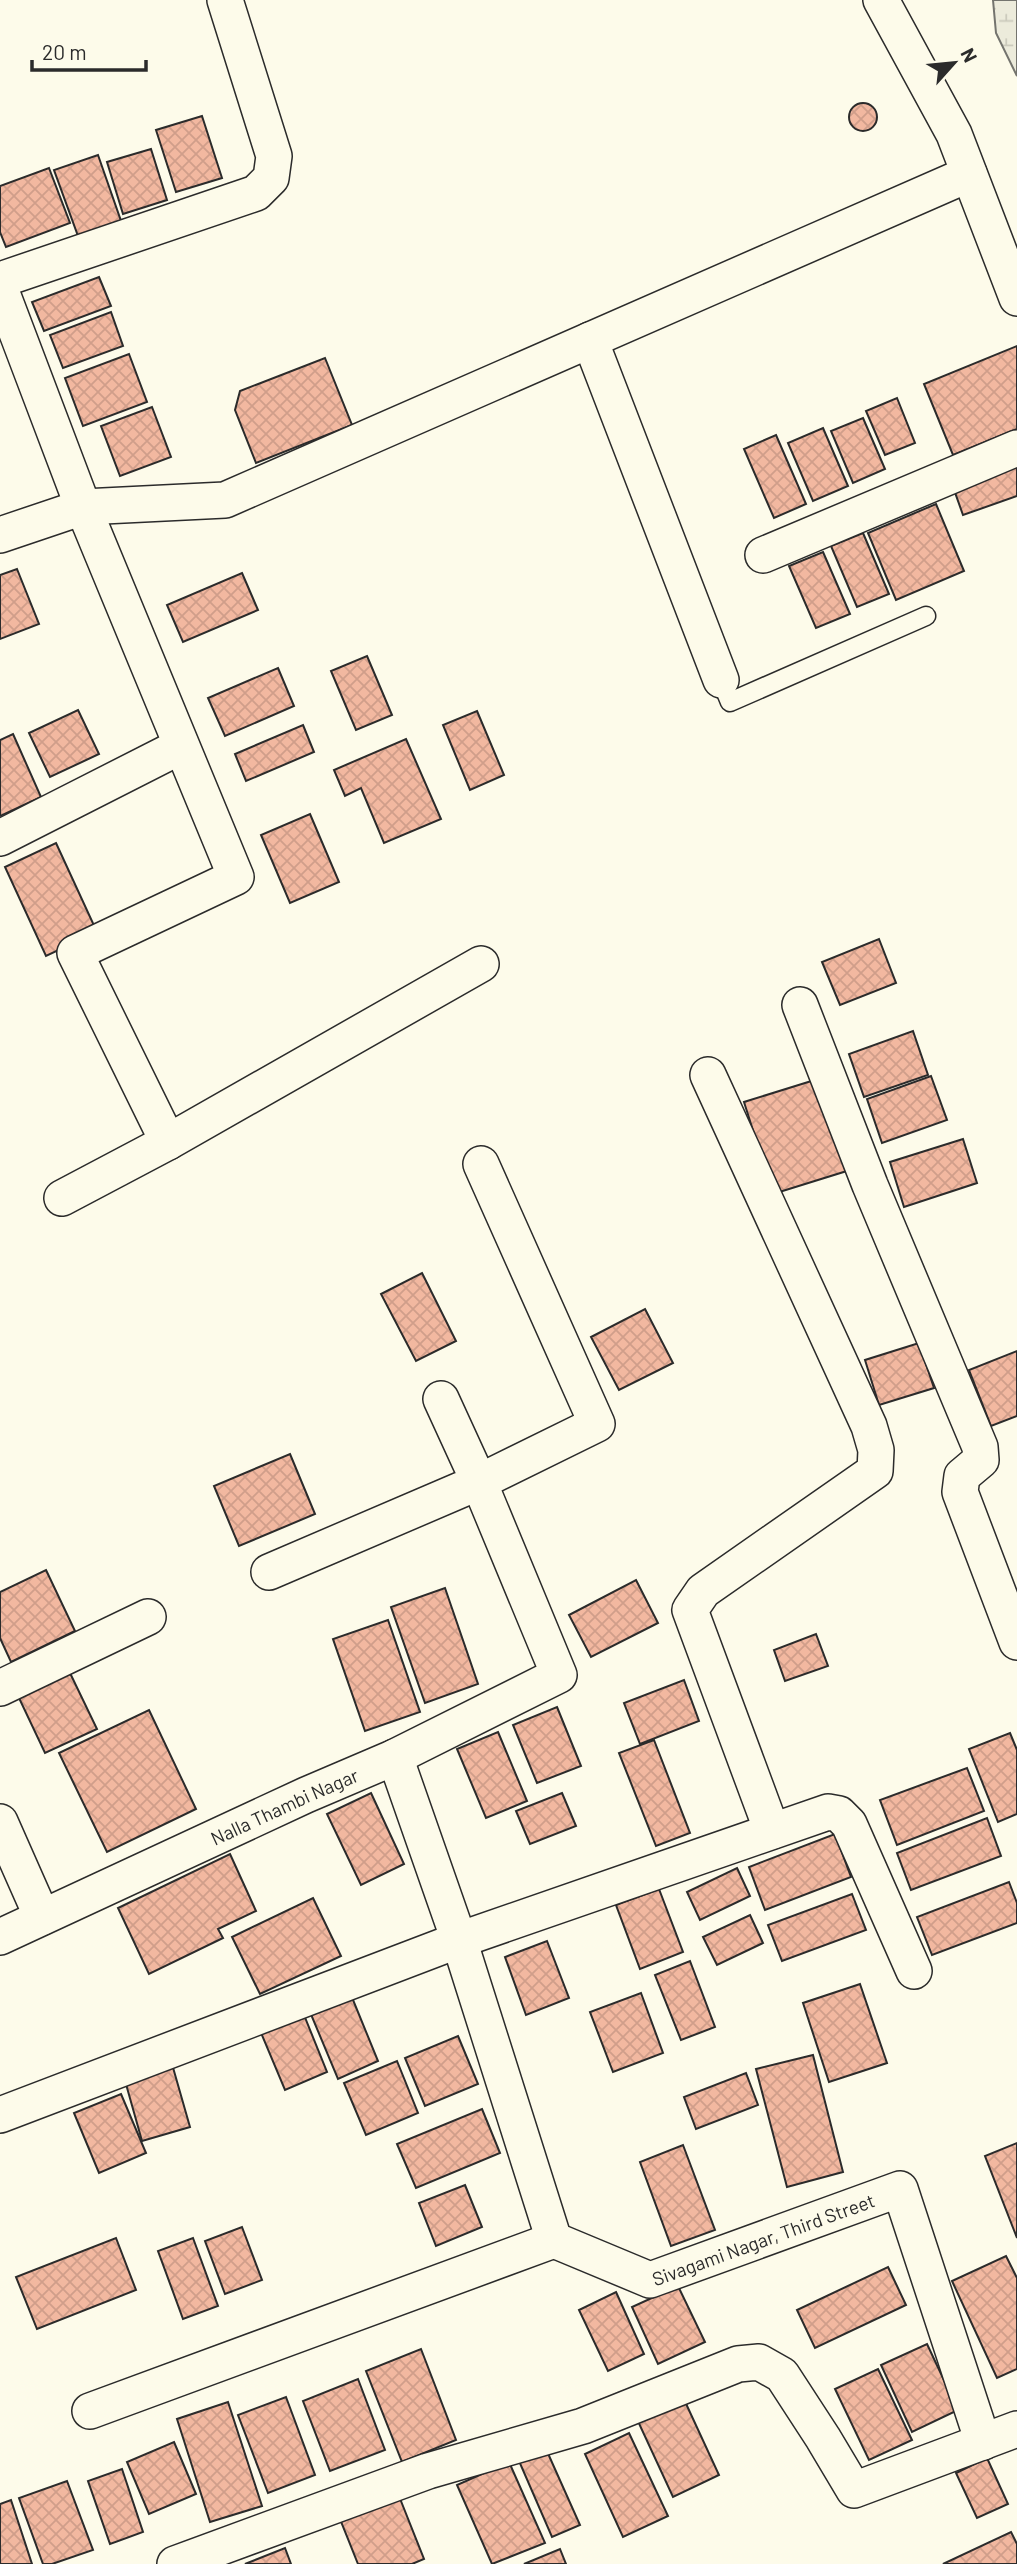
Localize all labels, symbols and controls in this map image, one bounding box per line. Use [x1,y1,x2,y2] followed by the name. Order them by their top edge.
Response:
[32,28,145,72] scale bar
[919,28,989,98] north arrow
[42,39,87,64] text: 20 m
[956,44,983,66] text: N
[207,1763,362,1849] street label: Nalla Thambi Nagar
[649,2188,878,2290] street label: Sivagami Nagar, Third Street

